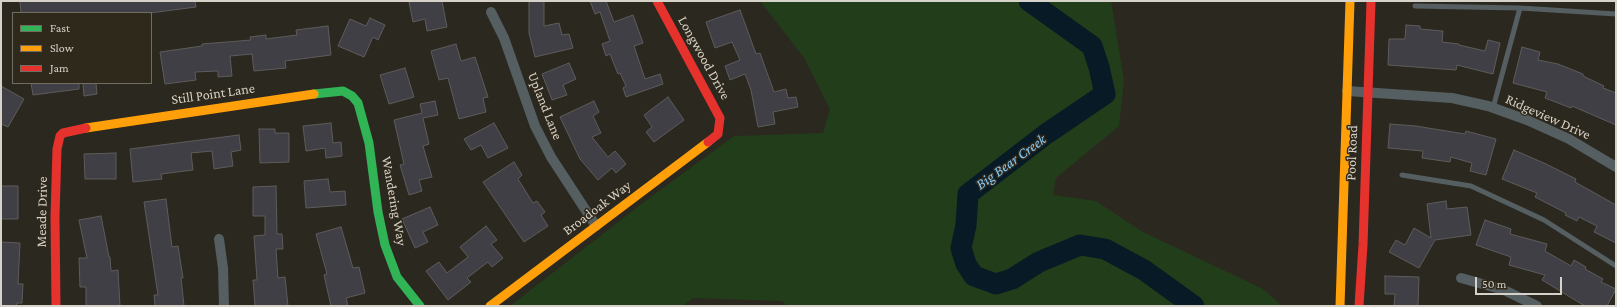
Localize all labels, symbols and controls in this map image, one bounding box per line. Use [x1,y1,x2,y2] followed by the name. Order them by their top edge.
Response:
[12,12,152,84] legend
[674,13,734,103] street label: Longwood Drive
[50,21,70,35] text: Fast
[50,41,74,55] text: Slow
[50,61,69,75] text: Jam
[524,70,566,142] street label: Upland Lane
[170,80,256,108] street label: Still Point Lane
[1503,91,1593,143] street label: Ridgeview Drive
[1343,125,1361,181] street label: Pool Road
[972,130,1050,194] water label: Big Bear Creek
[378,155,410,247] street label: Wandering Way
[33,176,51,248] street label: Meade Drive
[560,177,634,239] street label: Broadoak Way
[1477,269,1564,295] scale bar
[1482,277,1506,291] text: 50 m

